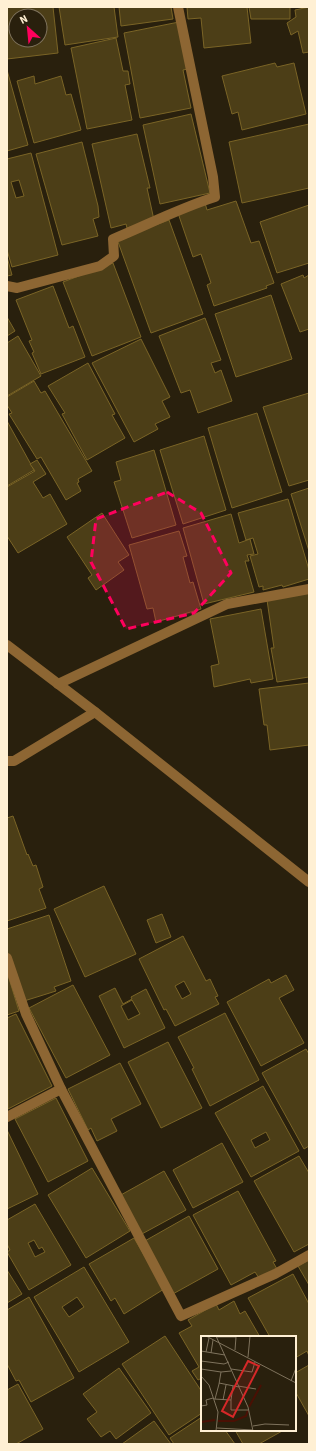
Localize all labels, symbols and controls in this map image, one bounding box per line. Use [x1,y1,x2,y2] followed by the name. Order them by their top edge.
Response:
[8,8,48,48] north arrow
[17,11,30,28] text: N
[201,1336,296,1431] inset map

